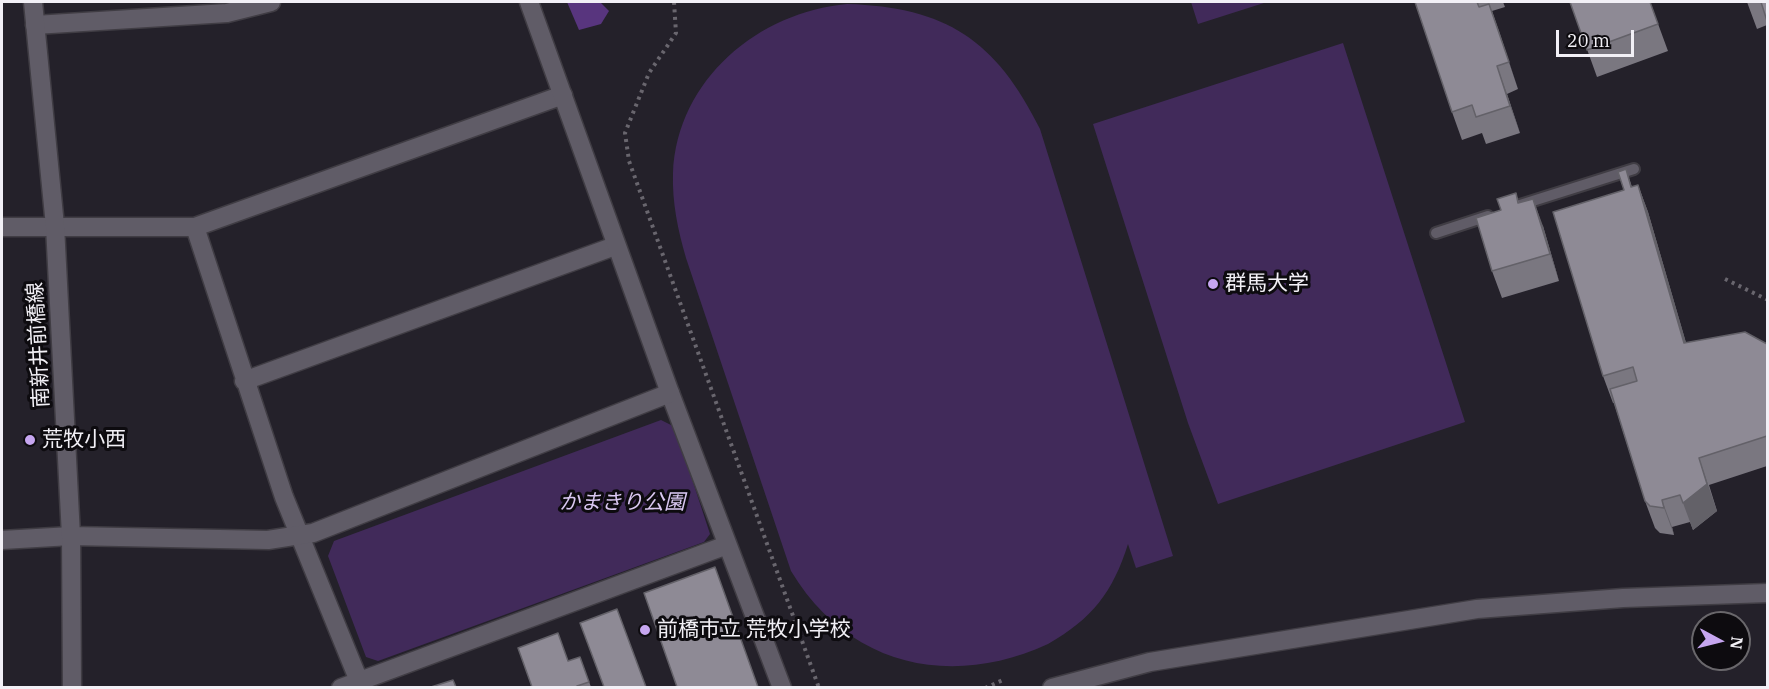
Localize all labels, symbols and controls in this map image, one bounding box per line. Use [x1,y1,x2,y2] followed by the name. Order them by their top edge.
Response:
[1559,18,1637,56] scale bar
[1567,29,1610,52] text: 20 m
[1225,271,1309,297] place label: 群馬大学
[1206,277,1220,291] marker: 群馬大学
[23,281,55,409] street label: 南新井前橋線
[42,427,126,453] place label: 荒牧小西
[23,433,37,447] marker: 荒牧小西
[559,490,685,516] park label: かまきり公園
[1691,611,1751,671] north arrow
[657,617,851,643] place label: 前橋市立 荒牧小学校
[638,623,652,637] marker: 前橋市立 荒牧小学校
[1726,635,1748,650] text: N

